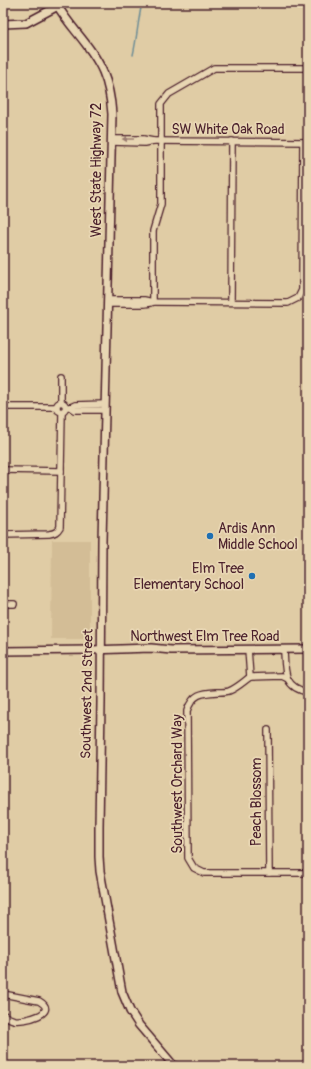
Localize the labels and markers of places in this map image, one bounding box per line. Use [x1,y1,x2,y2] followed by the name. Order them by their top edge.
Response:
[218,520,298,553] place label: Ardis Ann Middle School
[205,531,215,541] marker: Ardis Ann Middle School
[133,560,244,593] place label: Elm Tree Elementary School
[247,571,257,581] marker: Elm Tree Elementary School

